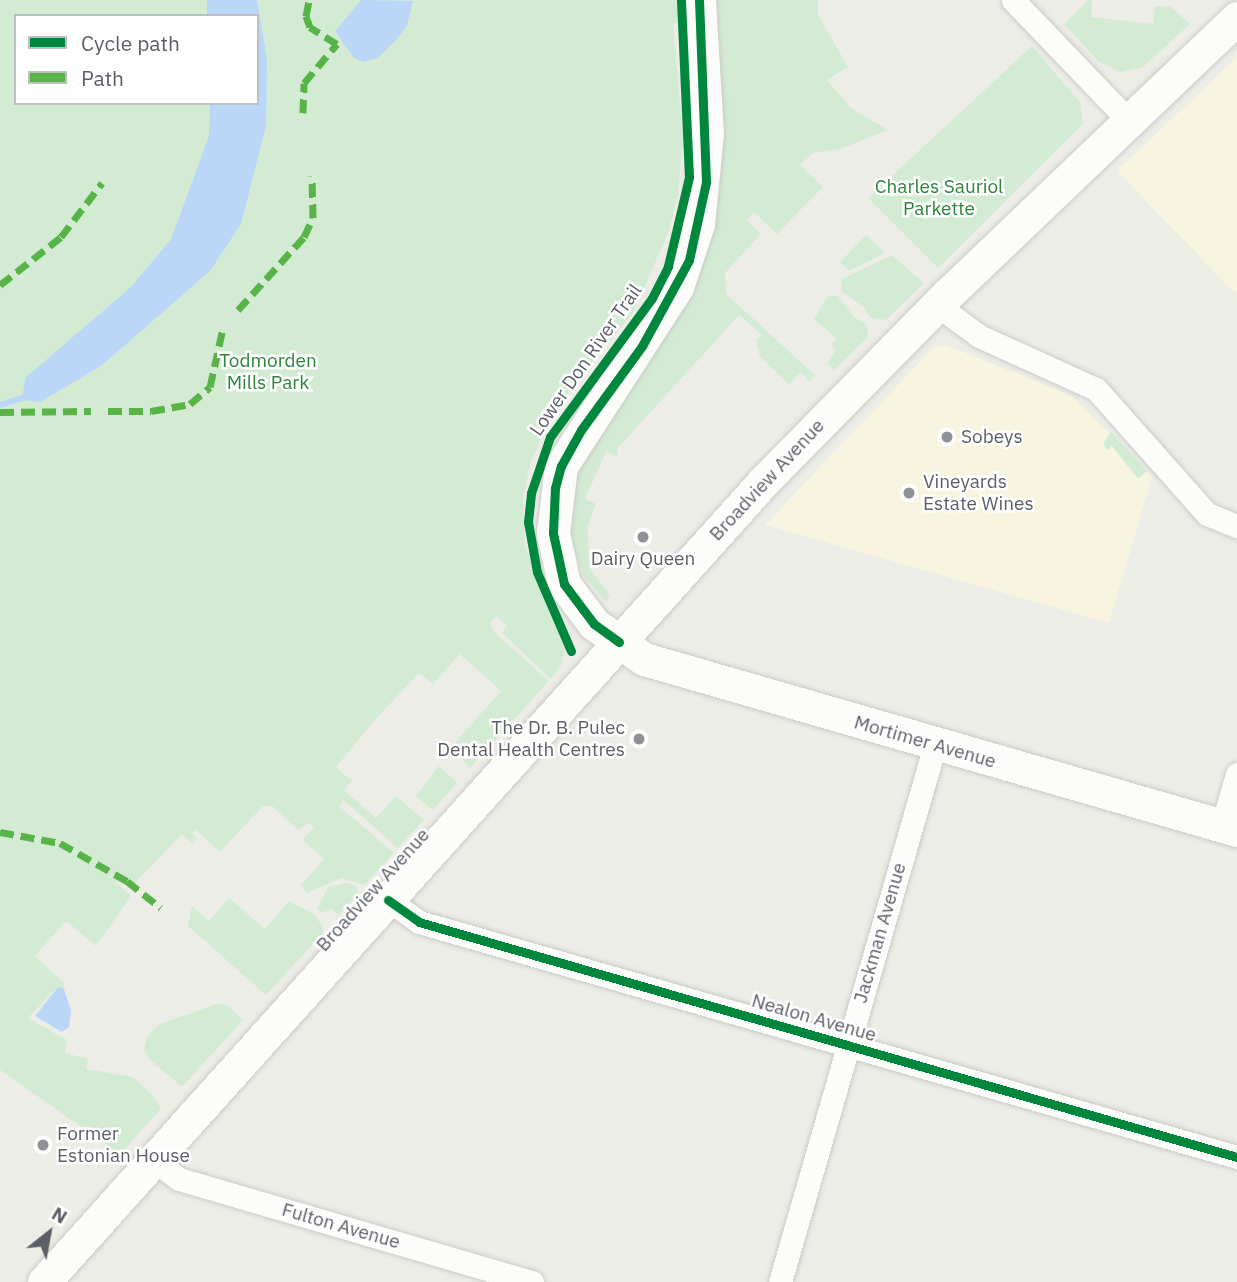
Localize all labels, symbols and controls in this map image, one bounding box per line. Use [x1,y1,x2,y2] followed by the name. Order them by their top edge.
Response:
[14,14,259,105] legend
[81,29,180,57] text: Cycle path
[81,64,124,92] text: Path
[875,176,1003,220] park label: Charles Sauriol Parkette
[525,280,647,440] street label: Lower Don River Trail
[219,350,317,394] park label: Todmorden Mills Park
[705,414,829,546] street label: Broadview Avenue
[961,426,1023,448] place label: Sobeys
[939,429,955,445] marker: Sobeys
[923,471,1034,515] place label: Vineyards Estate Wines
[901,485,917,501] marker: Vineyards Estate Wines
[635,529,651,545] marker: Dairy Queen
[591,548,695,570] place label: Dairy Queen
[851,711,999,773] street label: Mortimer Avenue
[437,717,625,761] place label: The Dr. B. Pulec Dental Health Centres
[631,731,647,747] marker: The Dr. B. Pulec Dental Health Centres
[312,824,434,956] street label: Broadview Avenue
[849,860,911,1006] street label: Jackman Avenue
[749,989,879,1047] street label: Nealon Avenue
[57,1123,190,1167] place label: Former Estonian House
[35,1137,51,1153] marker: Former Estonian House
[14,1198,84,1268] north arrow
[279,1198,403,1254] street label: Fulton Avenue
[48,1201,72,1229] text: N

